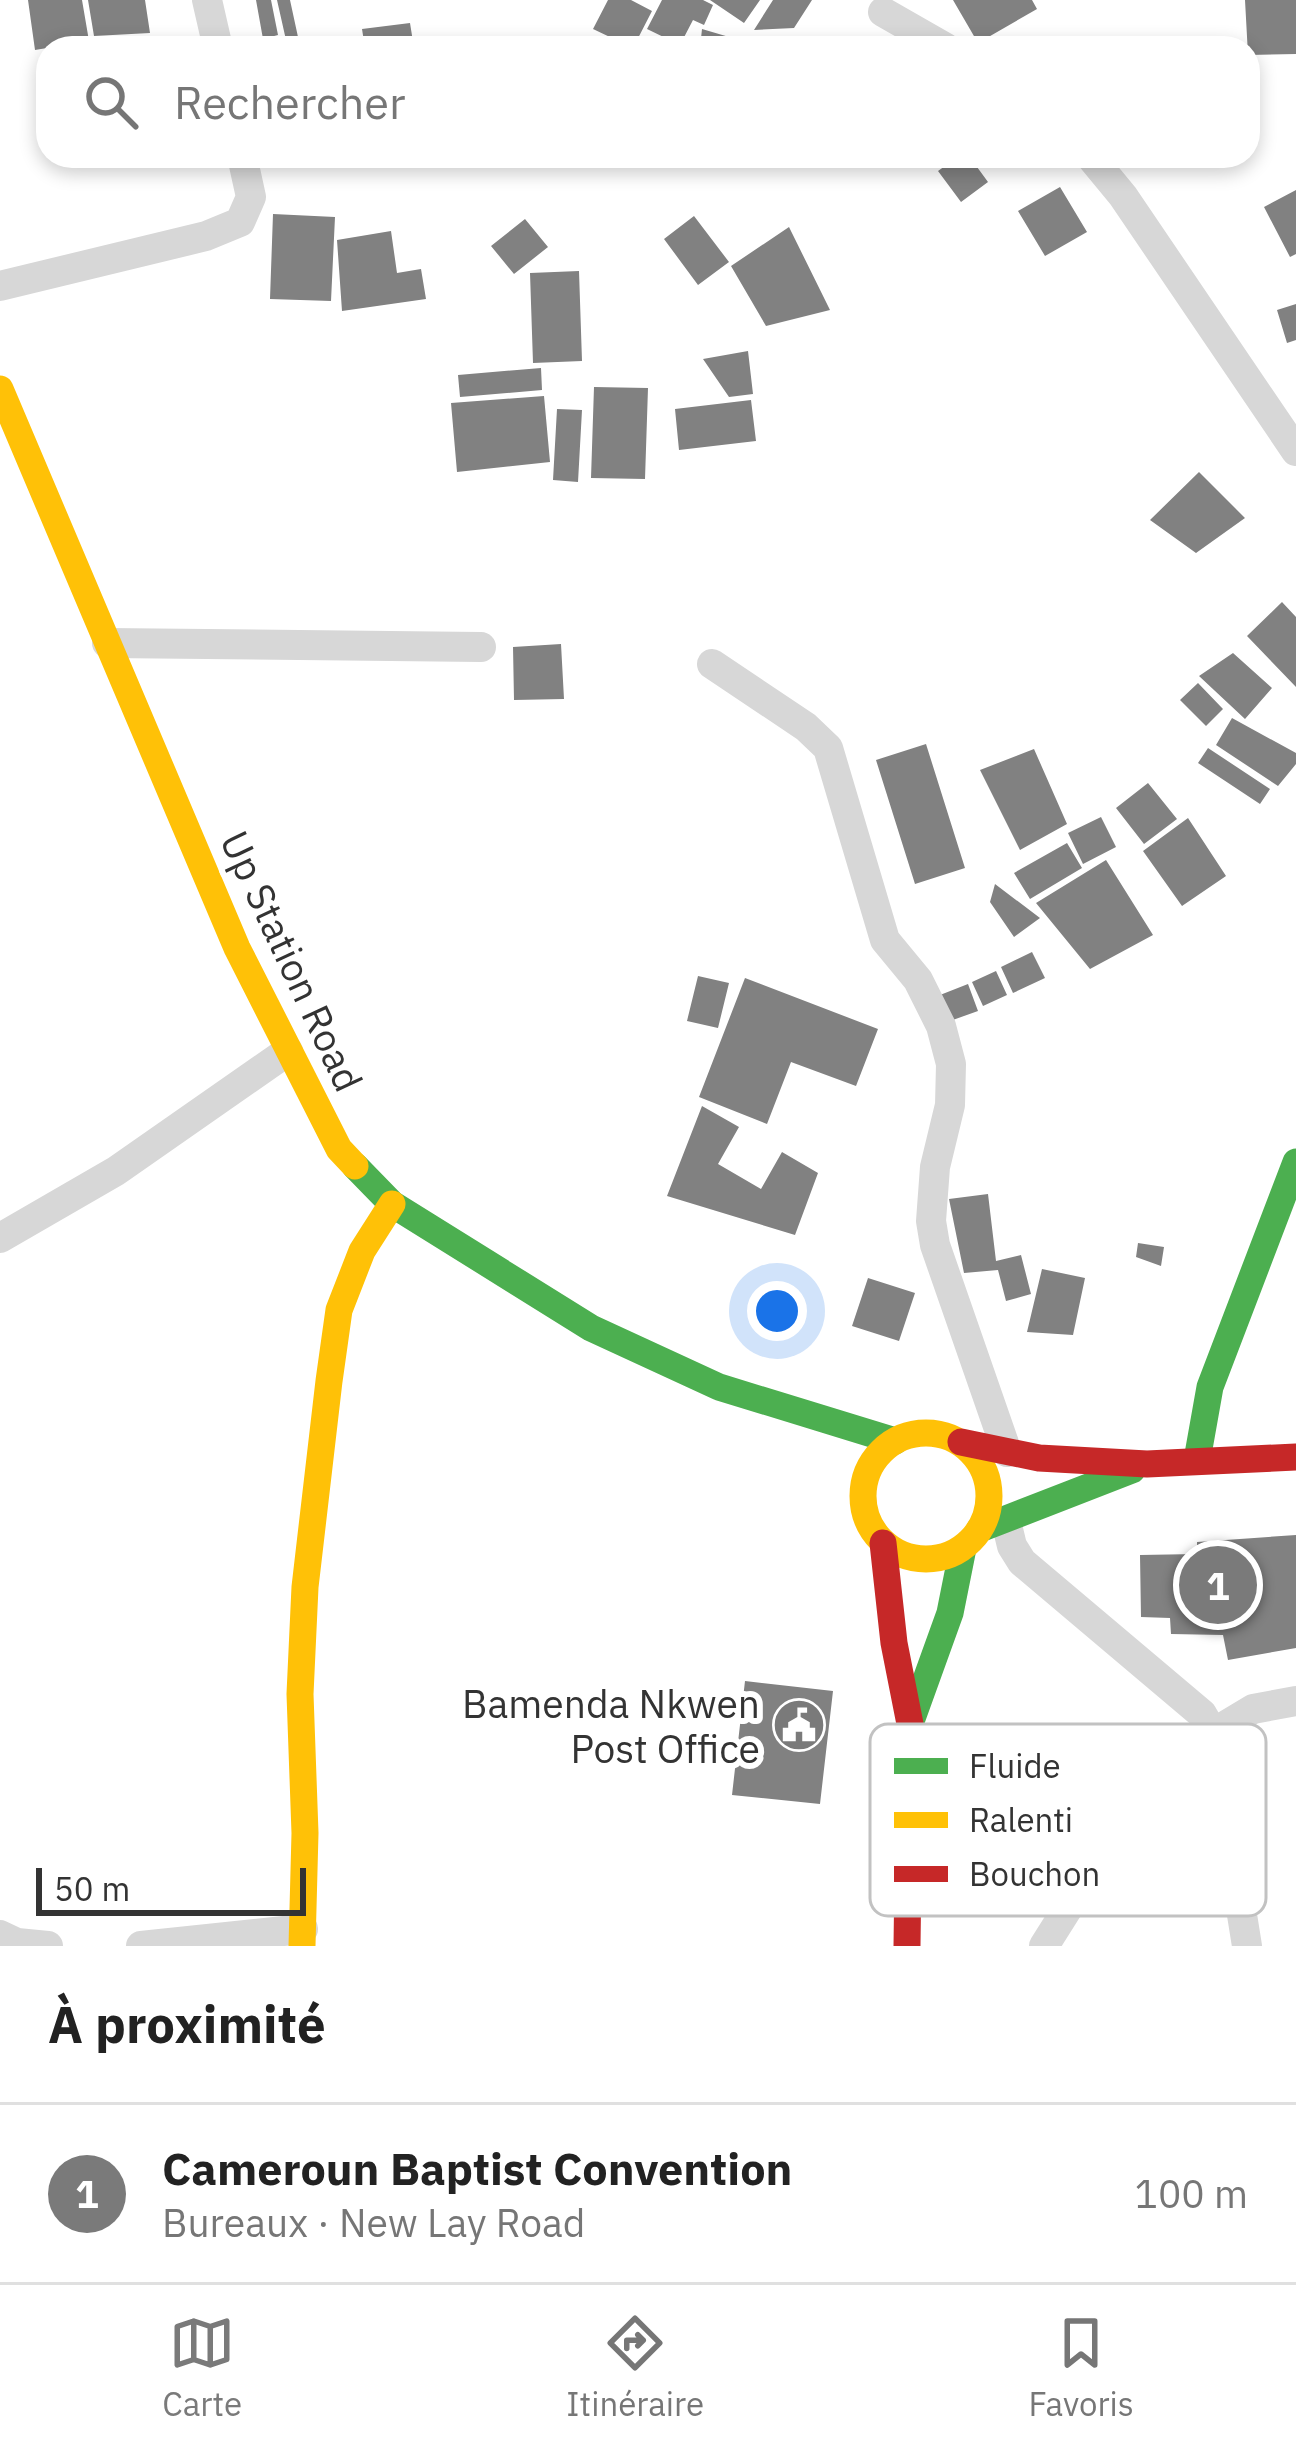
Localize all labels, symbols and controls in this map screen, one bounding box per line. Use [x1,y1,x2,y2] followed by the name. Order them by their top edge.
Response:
[36,36,1260,168] search box
[78,69,144,135] icon: search
[174,73,405,131] text: Rechercher
[209,823,375,1099] street label: Up Station Road
[747,1281,807,1341] your location
[1179,1540,1257,1630] pin: 1
[462,1678,760,1774] place label: Bamenda Nkwen Post Office
[771,1697,827,1753] public building icon: Bamenda Nkwen Post Office
[870,1724,1266,1916] legend
[969,1744,1061,1787] text: Fluide
[969,1798,1073,1841] text: Ralenti
[969,1852,1100,1895] text: Bouchon
[36,1862,306,1915] scale bar
[54,1867,130,1910] text: 50 m
[48,1991,326,2057] text: À proximité
[162,2139,792,2197] text: Cameroun Baptist Convention
[75,2168,99,2219] text: 1
[1135,2168,1248,2219] text: 100 m
[162,2197,585,2248] text: Bureaux · New Lay Road
[162,2310,242,2425] tab: Carte
[566,2310,704,2425] tab: Itinéraire
[1028,2310,1134,2425] tab: Favoris

